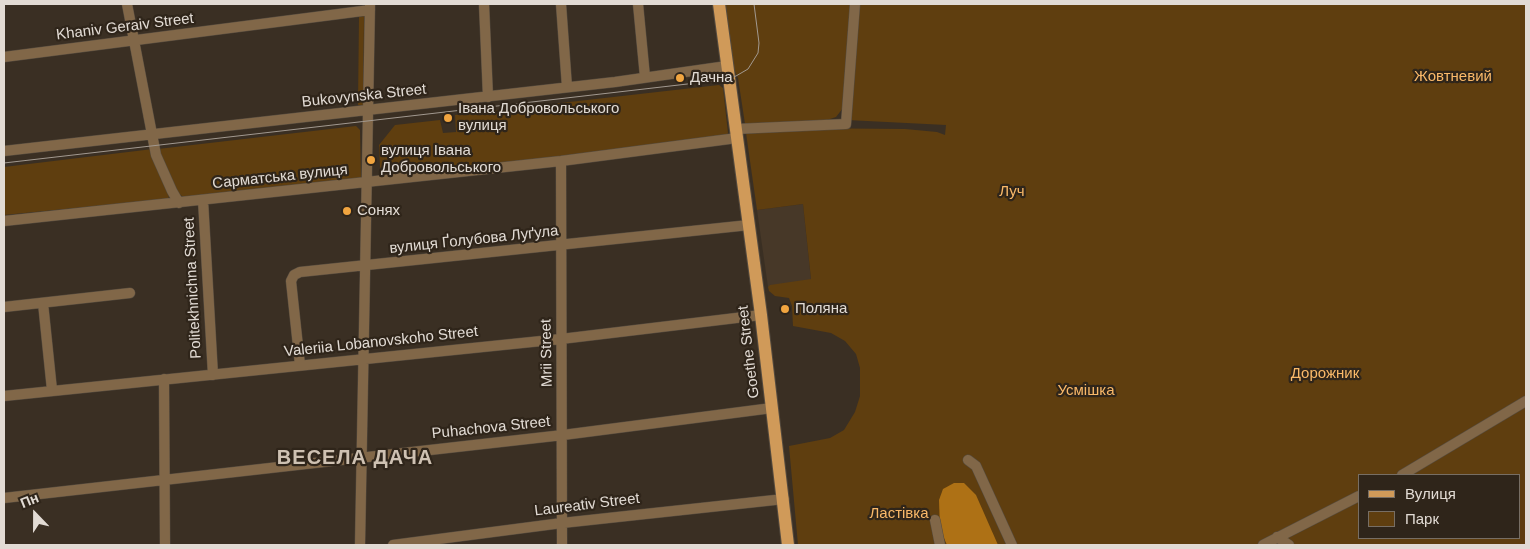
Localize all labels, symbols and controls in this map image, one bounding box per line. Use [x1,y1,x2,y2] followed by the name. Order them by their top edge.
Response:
[55,10,195,44] street label: Khaniv Geraiv Street
[1414,68,1492,86] park label: Жовтневий
[690,69,733,87] place label: Дачна
[674,72,686,84] marker: Дачна
[301,81,427,111] street label: Bukovynska Street
[458,100,619,135] place label: Івана Добровольського вулиця
[442,112,454,124] marker: Івана Добровольського вулиця
[381,142,501,177] place label: вулиця Івана Добровольського
[365,154,377,166] marker: вулиця Івана Добровольського
[211,161,349,193] street label: Сарматська вулиця
[999,183,1025,201] park label: Луч
[357,202,400,220] place label: Сонях
[341,205,353,217] marker: Сонях
[180,217,206,359] street label: Politekhnichna Street
[389,222,559,258] street label: вулиця Ґолубова Луґула
[795,300,847,318] place label: Поляна
[779,303,791,315] marker: Поляна
[734,305,764,399] street label: Goethe Street
[537,319,557,387] street label: Mrii Street
[283,323,479,361] street label: Valeriia Lobanovskoho Street
[1291,365,1359,383] park label: Дорожник
[1058,382,1114,400] park label: Усмішка
[431,413,551,443] street label: Puhachova Street
[275,446,435,470] district label: ВЕСЕЛА ДАЧА
[1358,474,1520,539] legend
[1405,485,1456,502] text: Вулиця
[10,489,60,539] north arrow
[18,489,41,511] text: Пн
[533,490,641,520] street label: Laureativ Street
[869,505,929,523] park label: Ластівка
[1405,510,1439,527] text: Парк

